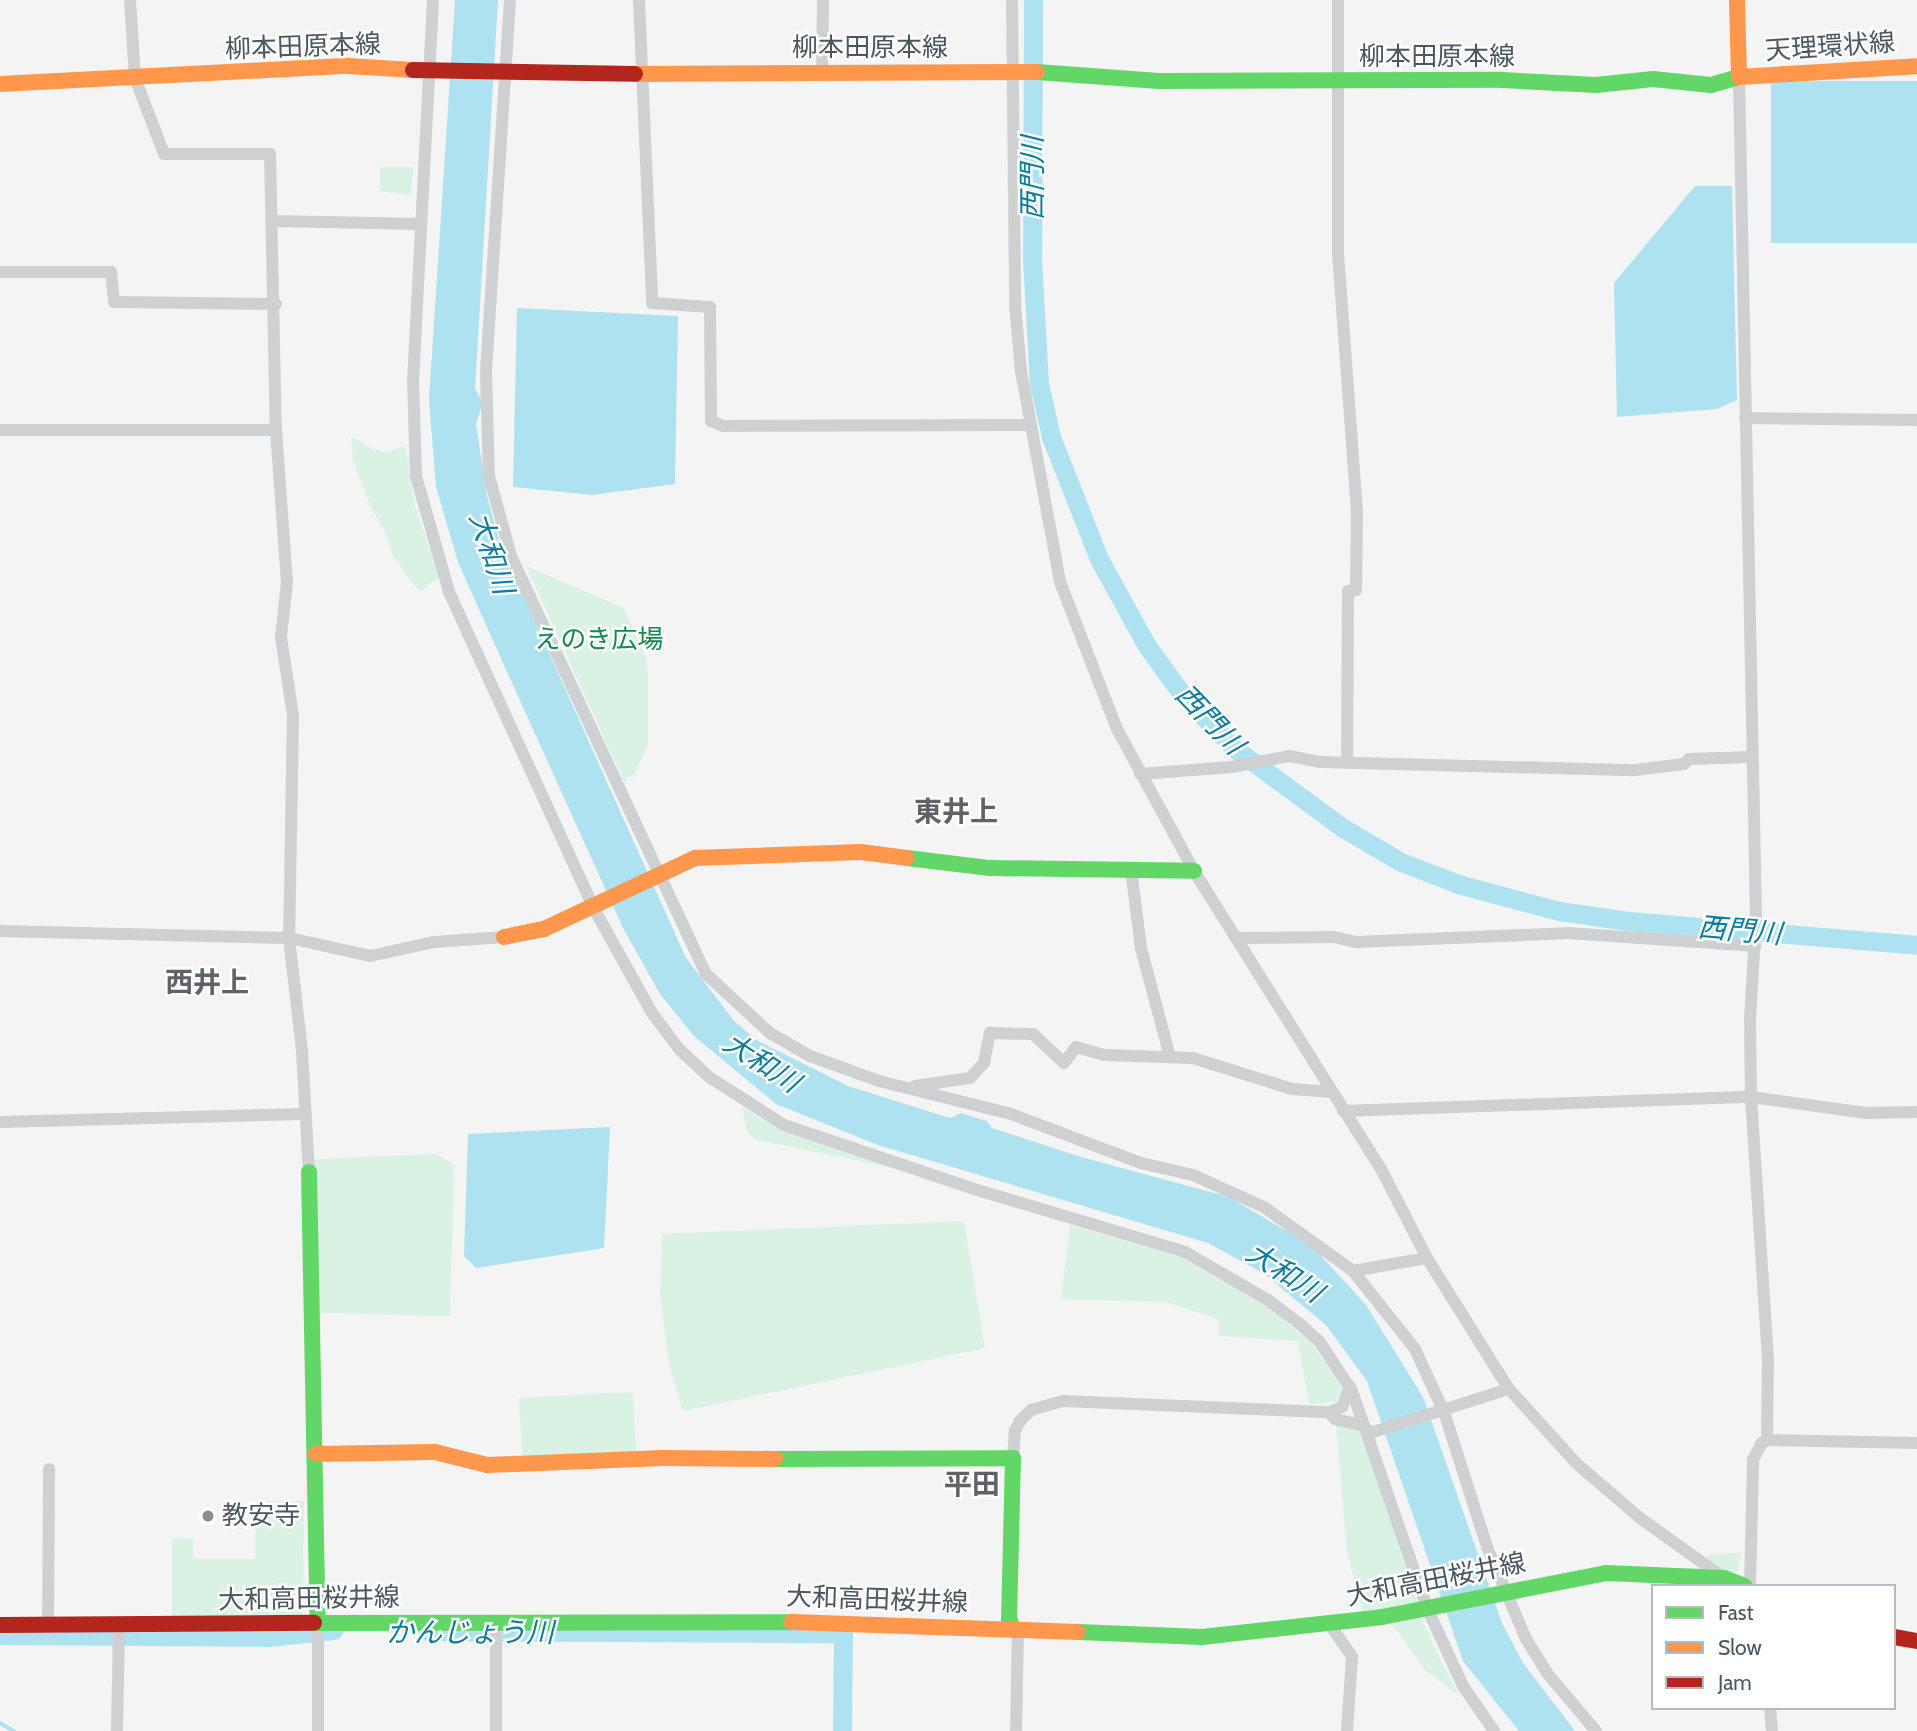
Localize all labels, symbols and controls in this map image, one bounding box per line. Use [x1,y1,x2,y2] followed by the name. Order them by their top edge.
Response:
[1764,27,1896,67] street label: 天理環状線
[225,29,381,65] street label: 柳本田原本線
[792,32,948,64] street label: 柳本田原本線
[1359,41,1515,73] street label: 柳本田原本線
[1015,136,1049,220] water label: 西門川
[463,508,521,598] water label: 大和川
[534,624,664,656] park label: えのき広場
[1169,677,1251,761] water label: 西門川
[914,794,998,828] district label: 東井上
[1697,910,1783,950] water label: 西門川
[165,965,249,999] district label: 西井上
[718,1025,806,1099] water label: 大和川
[1241,1235,1329,1309] water label: 大和川
[944,1467,1000,1501] district label: 平田
[222,1500,300,1532] place label: 教安寺
[200,1508,216,1524] marker: 教安寺
[1344,1547,1528,1613] street label: 大和高田桜井線
[786,1581,968,1619] street label: 大和高田桜井線
[218,1582,400,1616] street label: 大和高田桜井線
[1651,1584,1896,1710] legend
[1718,1600,1754,1625] text: Fast
[386,1615,554,1649] water label: かんじょう川
[1718,1635,1762,1660] text: Slow
[1718,1670,1752,1695] text: Jam

